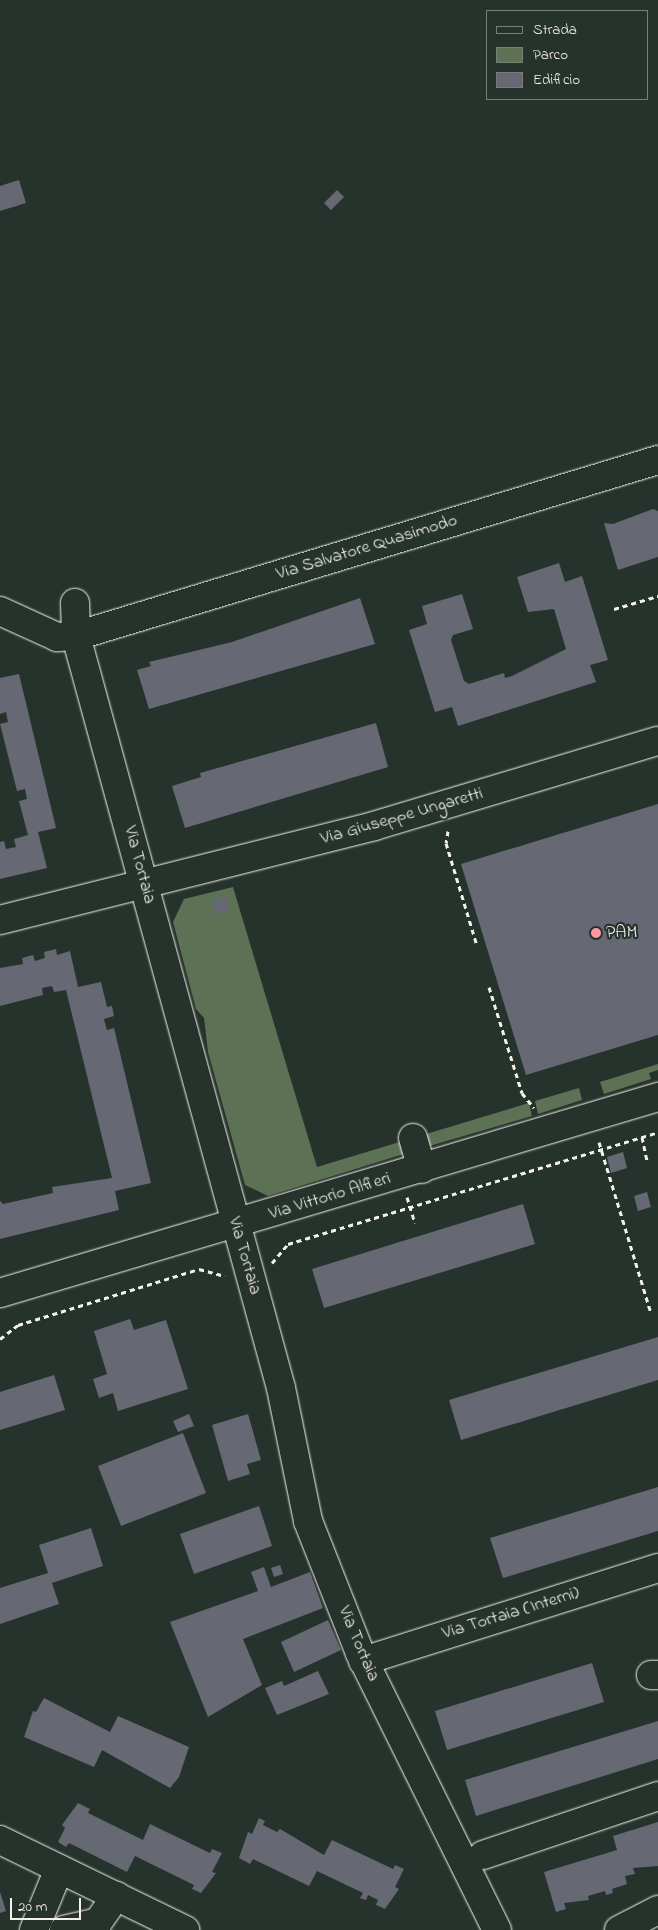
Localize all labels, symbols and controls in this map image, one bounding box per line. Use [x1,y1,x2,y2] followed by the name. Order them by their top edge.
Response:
[486,10,648,100] legend
[533,19,577,41] text: Strada
[533,44,568,66] text: Parco
[533,69,580,91] text: Edificio
[274,510,460,586] street label: Via Salvatore Quasimodo
[318,783,486,851] street label: Via Giuseppe Ungaretti
[118,824,160,906] street label: Via Tortaia
[606,922,637,944] place label: PAM
[590,927,602,939] marker: PAM
[267,1168,393,1226] street label: Via Vittorio Alfieri
[223,1215,265,1297] street label: Via Tortaia
[440,1583,582,1645] street label: Via Tortaia (Interni)
[332,1603,384,1685] street label: Via Tortaia
[12,1888,84,1920] scale bar
[18,1896,47,1918] text: 20 m

